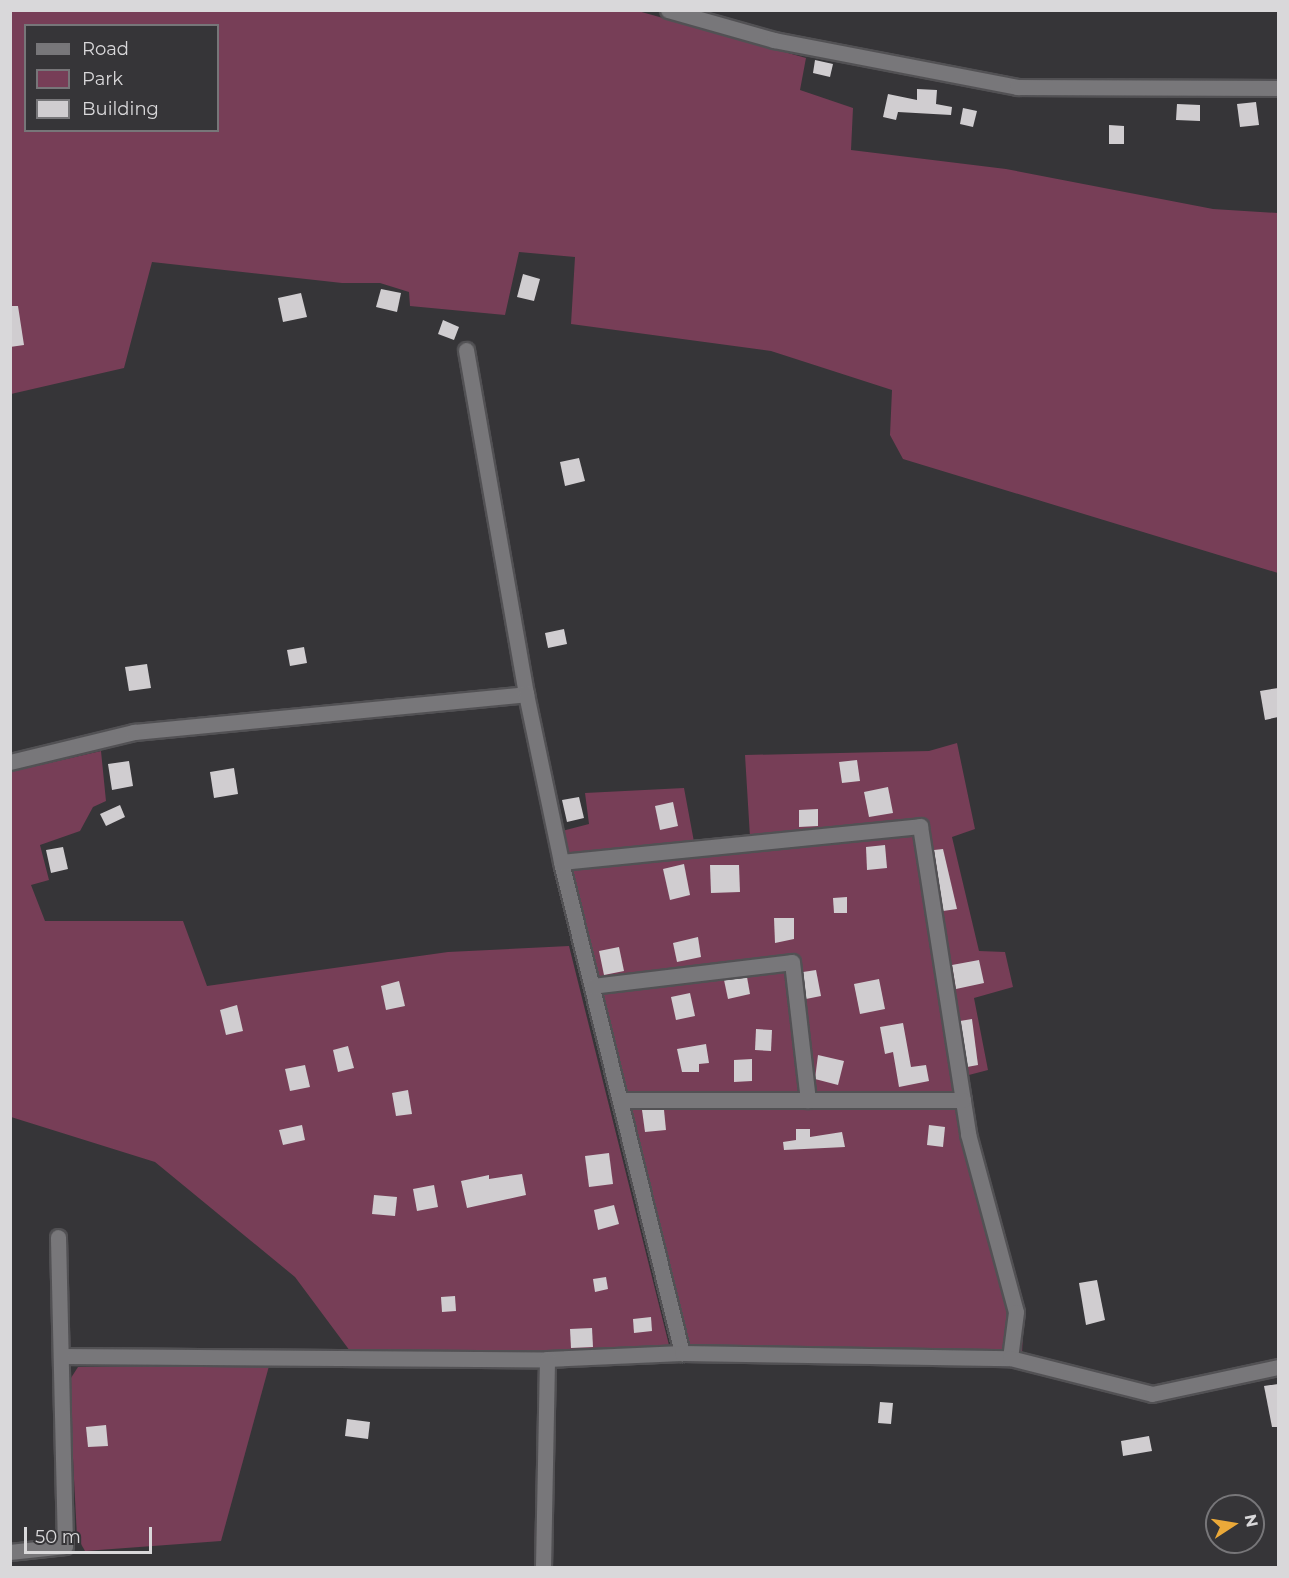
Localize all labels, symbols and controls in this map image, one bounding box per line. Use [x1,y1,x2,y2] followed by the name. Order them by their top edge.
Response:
[24,24,219,132] legend
[82,38,129,60] text: Road
[82,68,123,90] text: Park
[82,98,159,120] text: Building
[1205,1494,1265,1554] north arrow
[1241,1512,1262,1529] text: N
[27,1515,154,1553] scale bar
[35,1526,81,1548] text: 50 m

